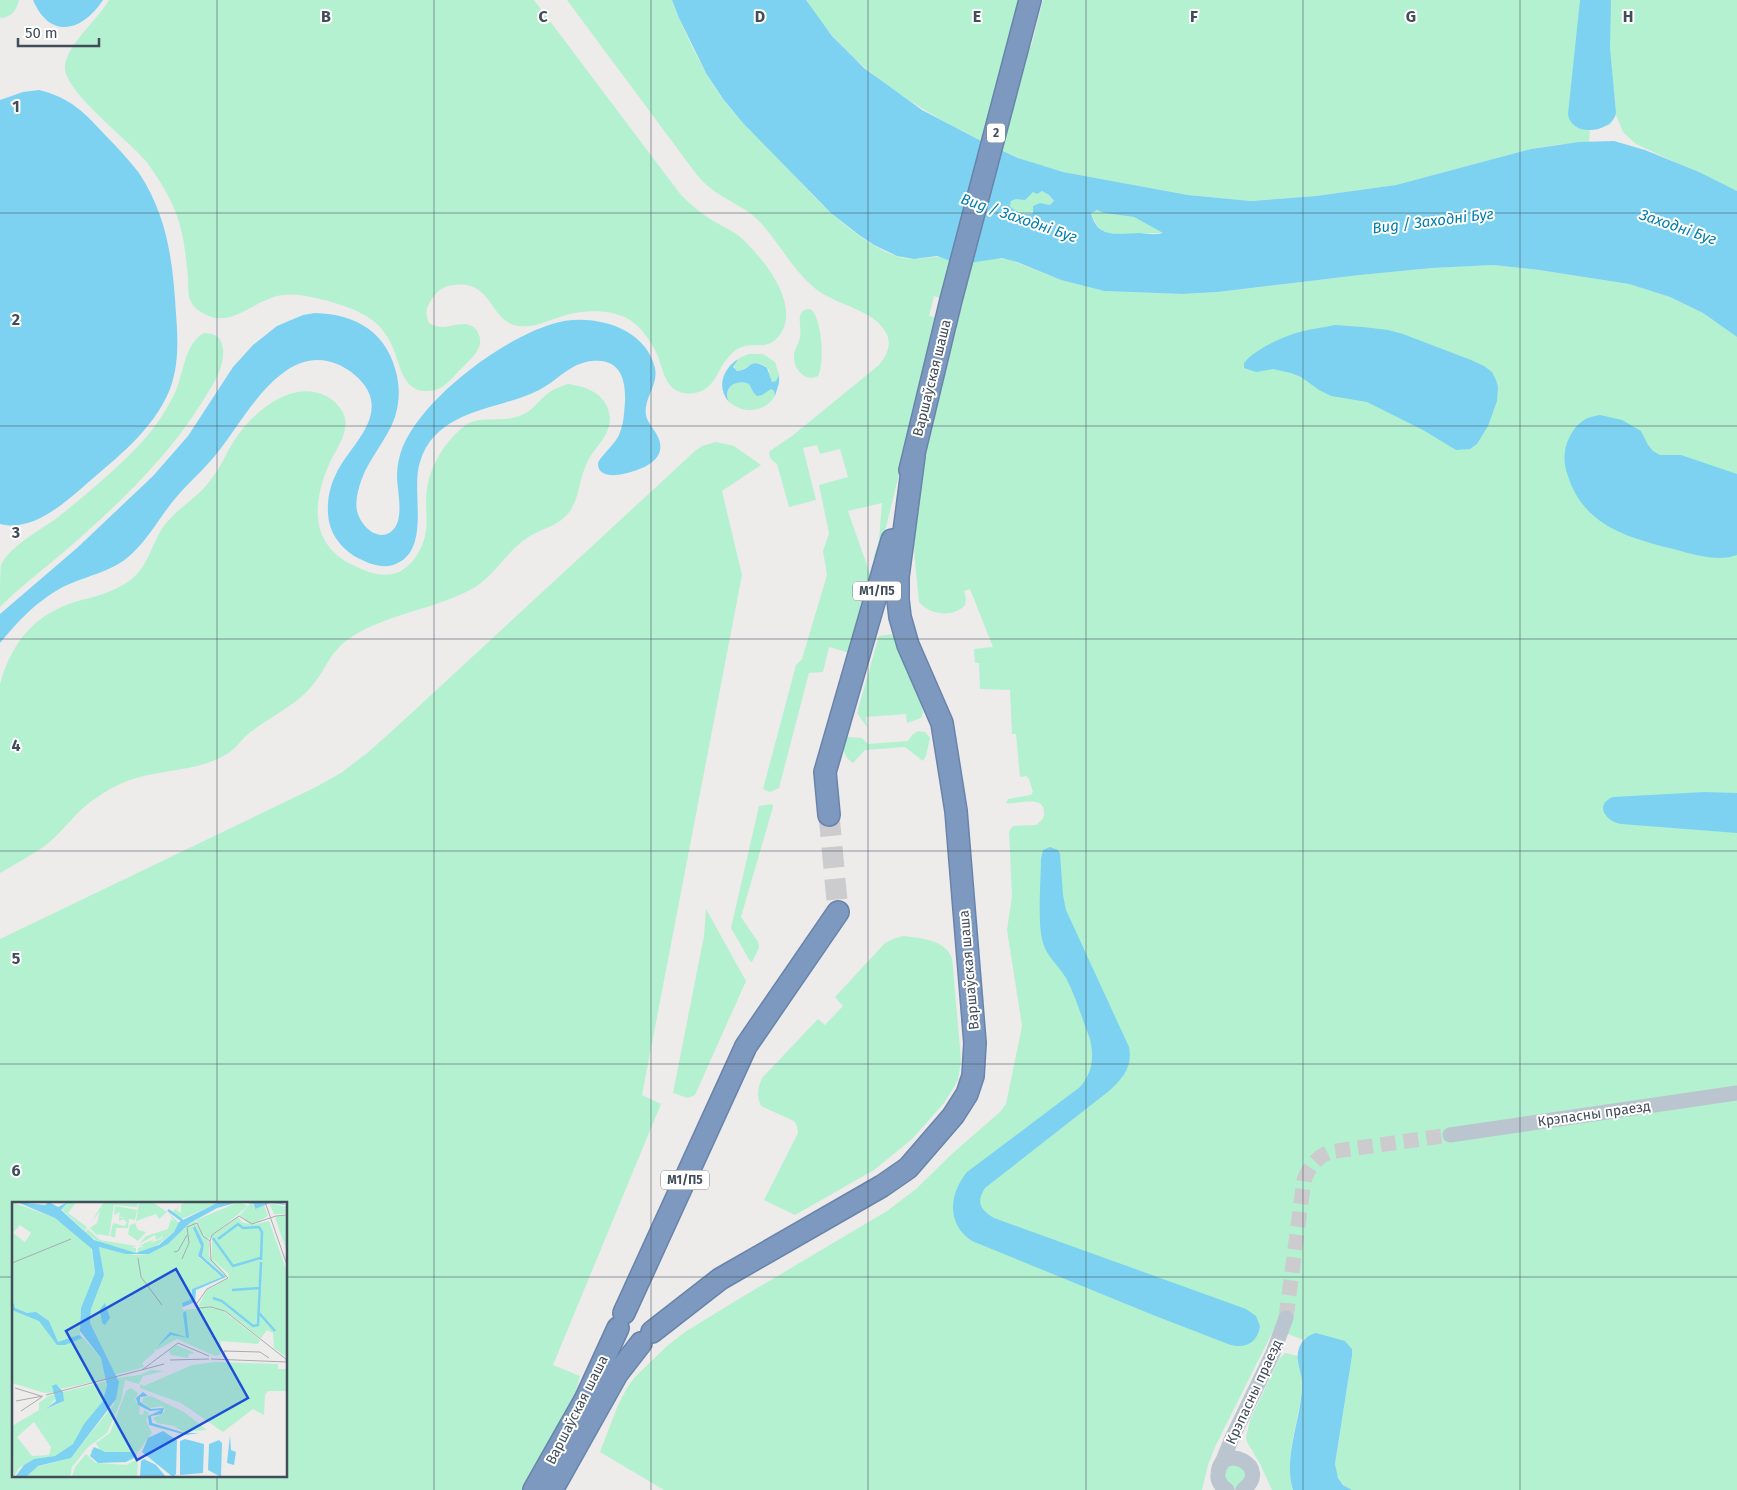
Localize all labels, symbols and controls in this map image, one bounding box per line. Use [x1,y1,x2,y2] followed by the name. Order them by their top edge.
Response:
[321,7,331,26] text: B
[538,7,548,26] text: C
[755,7,765,26] text: D
[973,7,981,26] text: E
[1190,7,1198,26] text: F
[1406,7,1416,26] text: G
[1623,7,1633,26] text: H
[18,15,99,47] scale bar
[25,24,58,42] text: 50 m
[12,97,20,116] text: 1
[987,124,1005,142] road number: 2
[958,190,1080,246] water label: Bug / Заходні Буг
[1371,205,1495,237] water label: Bug / Заходні Буг
[1636,205,1719,249] water label: Заходні Буг
[12,310,20,329] text: 2
[909,318,955,438] street label: Варшаўская шаша
[11,523,20,542] text: 3
[853,582,901,600] road number: М1/П5
[11,736,21,755] text: 4
[955,909,983,1031] street label: Варшаўская шаша
[12,949,21,968] text: 5
[1536,1098,1652,1130] street label: Крэпасны праезд
[11,1161,21,1180] text: 6
[661,1170,709,1190] road number: М1/П5
[12,1202,288,1478] inset map
[1222,1337,1286,1447] street label: Крэпасны праезд
[542,1353,612,1467] street label: Варшаўская шаша

